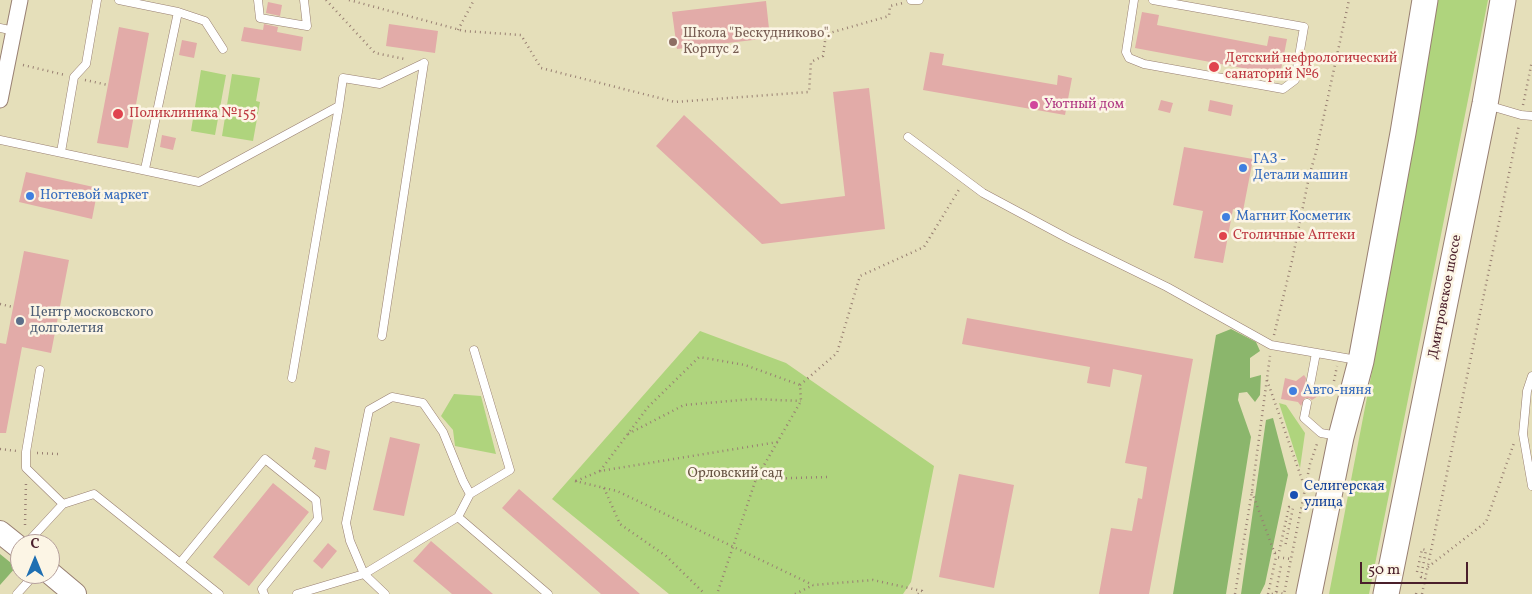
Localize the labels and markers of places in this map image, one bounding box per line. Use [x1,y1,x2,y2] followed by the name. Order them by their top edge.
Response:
[683,26,830,58] place label: Школа "Бескудниково". Корпус 2
[667,36,679,48] marker: Школа "Бескудниково". Корпус 2
[1225,51,1397,84] place label: Детский нефрологический санаторий №6
[1207,60,1221,74] marker: Детский нефрологический санаторий №6
[1044,97,1124,113] place label: Уютный дом
[1028,99,1040,111] marker: Уютный дом
[129,106,256,122] place label: Поликлиника №155
[111,107,125,121] marker: Поликлиника №155
[1253,152,1348,184] place label: ГАЗ - Детали машин
[1237,162,1249,174] marker: ГАЗ - Детали машин
[40,188,149,204] place label: Ногтевой маркет
[24,190,36,202] marker: Ногтевой маркет
[1236,209,1351,225] place label: Магнит Косметик
[1220,211,1232,223] marker: Магнит Косметик
[1233,228,1355,244] place label: Столичные Аптеки
[1217,230,1229,242] marker: Столичные Аптеки
[30,305,153,338] place label: Центр московского долголетия
[14,315,26,327] marker: Центр московского долголетия
[1303,383,1371,399] place label: Авто-няня
[1287,385,1299,397] marker: Авто-няня
[1304,479,1385,512] place label: Селигерская улица
[1288,489,1300,501] marker: Селигерская улица

